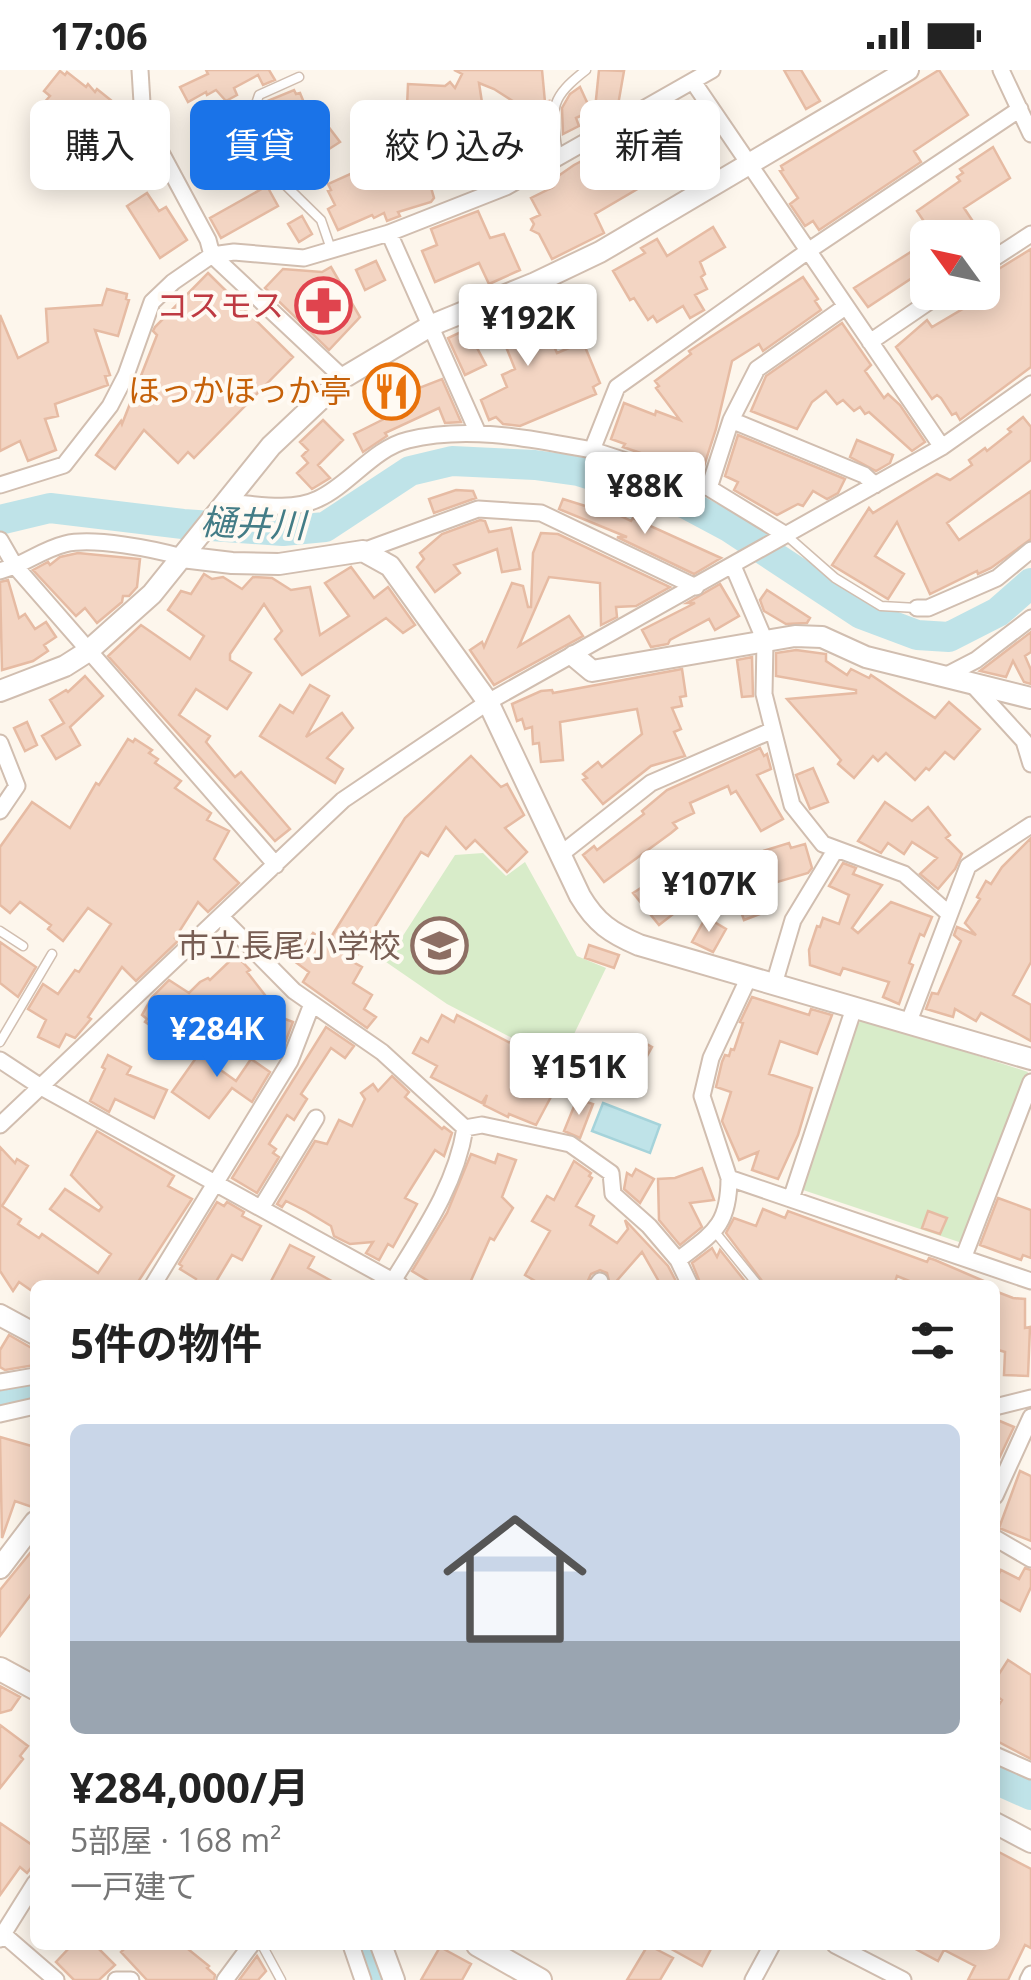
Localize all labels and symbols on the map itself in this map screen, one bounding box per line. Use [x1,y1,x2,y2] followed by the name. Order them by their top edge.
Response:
[910,220,1000,310] north arrow
[293,276,353,336] pharmacy icon: コスモス
[156,283,284,326] place label: コスモス
[458,284,598,369] pin: ¥192K
[361,361,421,421] restaurant icon: ほっかほっか亭
[128,368,352,411] place label: ほっかほっか亭
[586,452,704,537] pin: ¥88K
[200,497,310,548] water label: 樋井川
[639,850,779,935] pin: ¥107K
[410,916,470,976] school or university icon: 市立長尾小学校
[177,923,401,966] place label: 市立長尾小学校
[147,995,287,1080] pin: ¥284K
[509,1033,649,1118] pin: ¥151K

